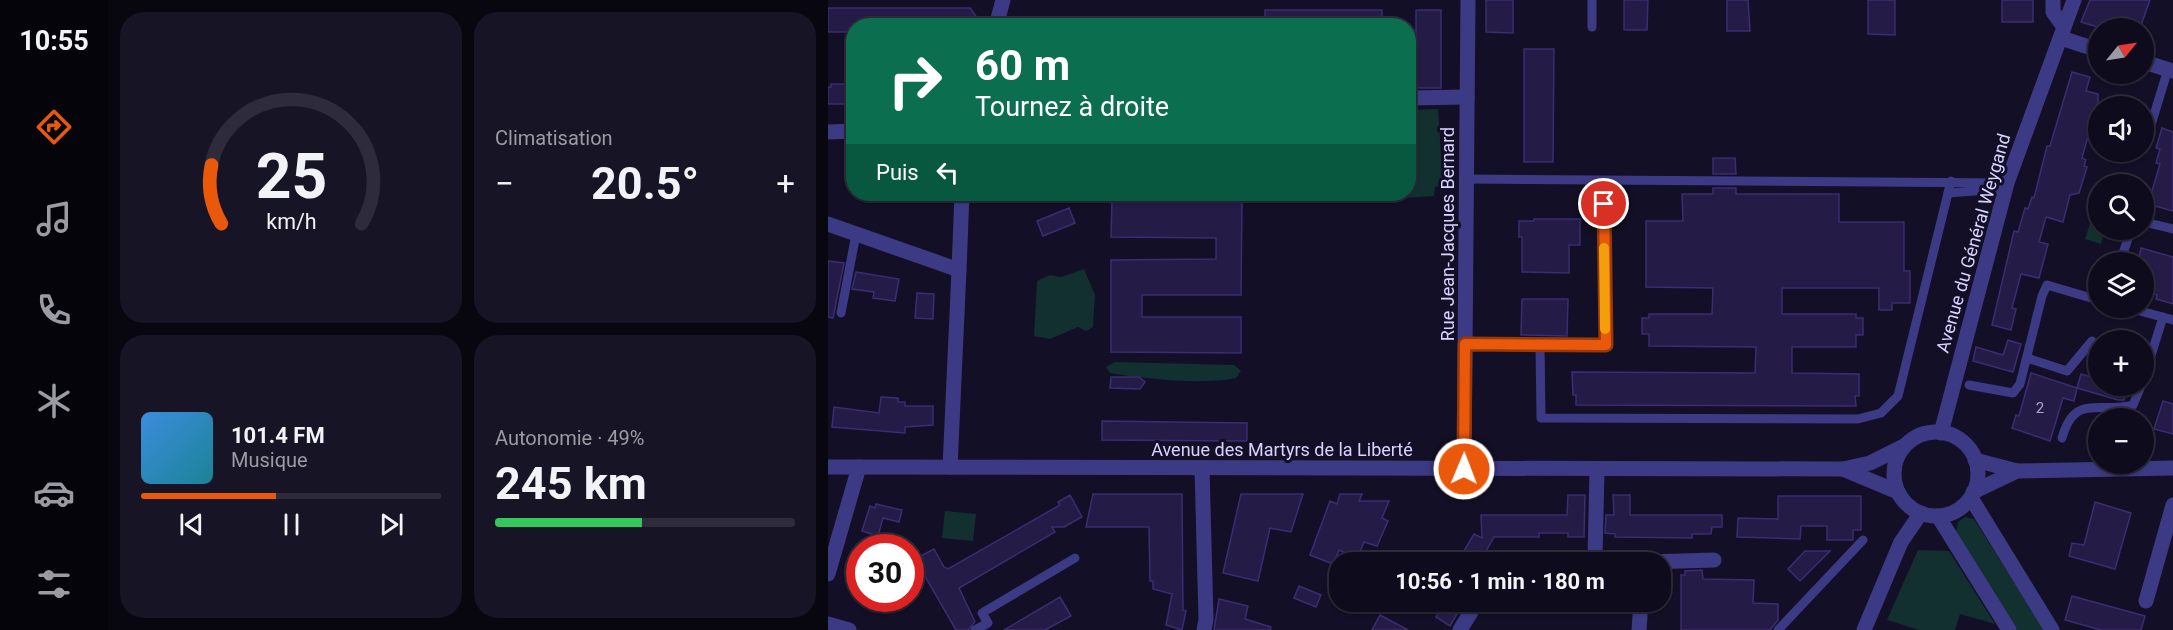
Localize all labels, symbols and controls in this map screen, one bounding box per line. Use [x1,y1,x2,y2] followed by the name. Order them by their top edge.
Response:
[2088,18,2154,84] north arrow
[2088,18,2154,474] map controls
[19,25,89,57] text: 10:55
[975,41,1070,90] text: 60 m
[876,42,954,120] icon: right
[975,91,1169,123] text: Tournez à droite
[2088,96,2154,162] button: sound
[33,106,75,148] icon: directions
[495,126,613,150] text: Climatisation
[1437,127,1458,341] street label: Rue Jean-Jacques Bernard
[1932,131,2014,355] street label: Avenue du Général Weygand
[255,140,327,213] text: 25
[931,156,964,189] icon: left
[591,157,699,210] text: 20.5°
[876,160,919,185] text: Puis
[495,164,514,203] text: −
[776,164,795,203] text: +
[2088,174,2154,240] button: search
[1578,178,1629,229] pin
[1587,187,1620,220] icon: arrive
[33,198,75,240] icon: music
[266,210,316,235] text: km/h
[2088,252,2154,318] button: layers
[33,289,75,331] icon: phone
[2088,330,2154,396] button: +
[33,380,75,422] icon: climate
[2036,399,2044,417] house number: 2
[2088,408,2154,474] button: −
[231,423,325,448] text: 101.4 FM
[495,426,644,450] text: Autonomie · 49%
[1432,437,1496,501] position arrow
[1151,439,1413,460] street label: Avenue des Martyrs de la Liberté
[231,448,308,472] text: Musique
[495,457,647,510] text: 245 km
[33,472,75,514] icon: car
[175,508,208,541] icon: previous
[275,508,308,541] icon: pause
[375,508,408,541] icon: next
[846,534,924,612] speed limit sign: 30
[33,563,75,605] icon: filters
[1395,569,1605,594] text: 10:56 · 1 min · 180 m

